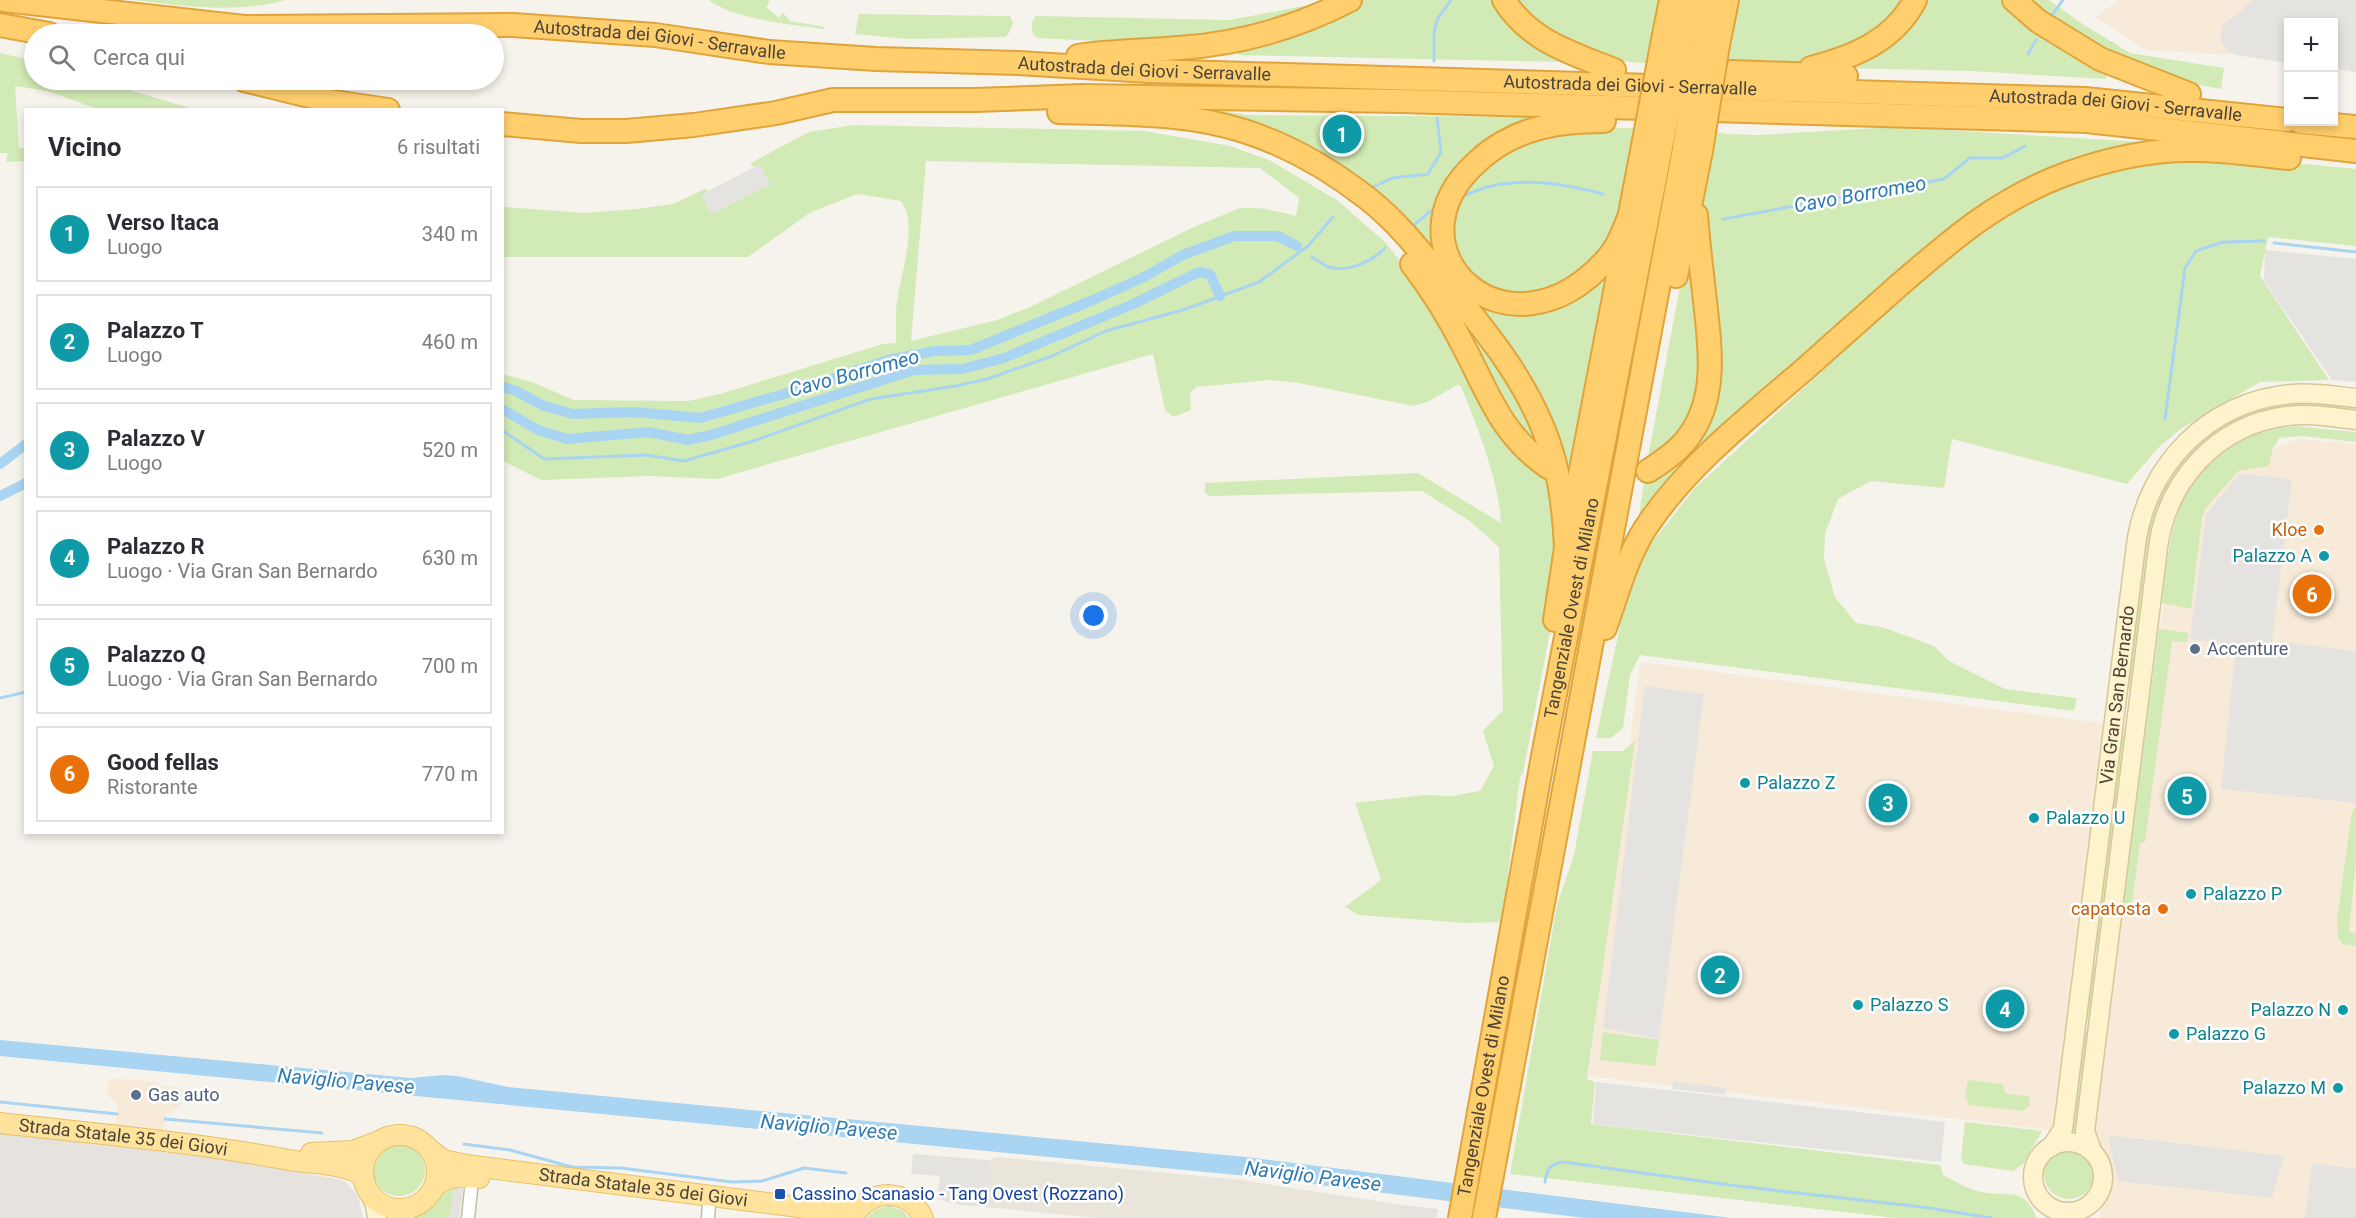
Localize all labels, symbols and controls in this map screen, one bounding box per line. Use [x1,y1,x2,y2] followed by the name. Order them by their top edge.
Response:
[533,15,786,63] street label: Autostrada dei Giovi - Serravalle
[2284,18,2338,126] map controls
[2284,18,2338,72] button: +
[24,24,504,90] search box
[45,41,78,74] icon: search
[93,45,185,70] text: Cerca qui
[1017,52,1271,85] street label: Autostrada dei Giovi - Serravalle
[1503,71,1757,99] street label: Autostrada dei Giovi - Serravalle
[2284,72,2338,126] button: −
[1989,85,2243,125] street label: Autostrada dei Giovi - Serravalle
[1322,112,1362,156] pin: 1
[48,132,122,162] text: Vicino
[397,135,480,159] text: 6 risultati
[1792,171,1928,217] water label: Cavo Borromeo
[107,210,219,235] text: Verso Itaca
[64,222,75,246] text: 1
[422,222,478,246] text: 340 m
[107,235,162,259] text: Luogo
[107,318,204,343] text: Palazzo T
[64,330,75,354] text: 2
[422,330,478,354] text: 460 m
[107,343,162,367] text: Luogo
[786,344,922,402] water label: Cavo Borromeo
[107,426,205,451] text: Palazzo V
[64,438,75,462] text: 3
[422,438,478,462] text: 520 m
[107,451,162,475] text: Luogo
[1540,496,1603,720] street label: Tangenziale Ovest di Milano
[2272,519,2307,540] place label: Kloe
[2312,523,2326,537] marker: Kloe
[107,534,205,559] text: Palazzo R
[2233,545,2312,566] place label: Palazzo A
[64,546,75,570] text: 4
[422,546,478,570] text: 630 m
[2317,549,2331,563] marker: Palazzo A
[107,559,378,583] text: Luogo · Via Gran San Bernardo
[2292,572,2332,616] pin: 6
[1079,601,1108,630] your location
[2095,604,2138,786] street label: Via Gran San Bernardo
[2207,638,2288,659] place label: Accenture
[107,642,206,667] text: Palazzo Q
[2188,642,2202,656] marker: Accenture
[64,654,75,678] text: 5
[422,654,478,678] text: 700 m
[107,667,378,691] text: Luogo · Via Gran San Bernardo
[107,750,219,775] text: Good fellas
[64,762,75,786] text: 6
[422,762,478,786] text: 770 m
[1757,772,1836,793] place label: Palazzo Z
[2168,774,2206,818] pin: 5
[107,775,198,799] text: Ristorante
[1738,776,1752,790] marker: Palazzo Z
[1868,780,1908,826] pin: 3
[2046,807,2125,828] place label: Palazzo U
[2027,811,2041,825] marker: Palazzo U
[2203,883,2282,904] place label: Palazzo P
[2184,887,2198,901] marker: Palazzo P
[2071,898,2151,919] place label: capatosta
[2156,902,2170,916] marker: capatosta
[1700,952,1740,998] pin: 2
[1453,974,1513,1198] street label: Tangenziale Ovest di Milano
[1986,986,2024,1032] pin: 4
[1870,994,1949,1015] place label: Palazzo S
[1851,998,1865,1012] marker: Palazzo S
[2250,999,2331,1020] place label: Palazzo N
[2336,1003,2350,1017] marker: Palazzo N
[2186,1023,2266,1044] place label: Palazzo G
[2167,1027,2181,1041] marker: Palazzo G
[277,1063,415,1099] water label: Naviglio Pavese
[2243,1077,2326,1098] place label: Palazzo M
[2331,1081,2345,1095] marker: Palazzo M
[148,1084,220,1105] place label: Gas auto
[129,1088,143,1102] marker: Gas auto
[760,1109,898,1145] water label: Naviglio Pavese
[18,1114,229,1160] street label: Strada Statale 35 dei Giovi
[1244,1156,1382,1196] water label: Naviglio Pavese
[538,1163,749,1211] street label: Strada Statale 35 dei Giovi
[792,1183,1124,1205] place label: Cassino Scanasio - Tang Ovest (Rozzano)
[773,1187,787,1201] marker: Cassino Scanasio - Tang Ovest (Rozzano)

